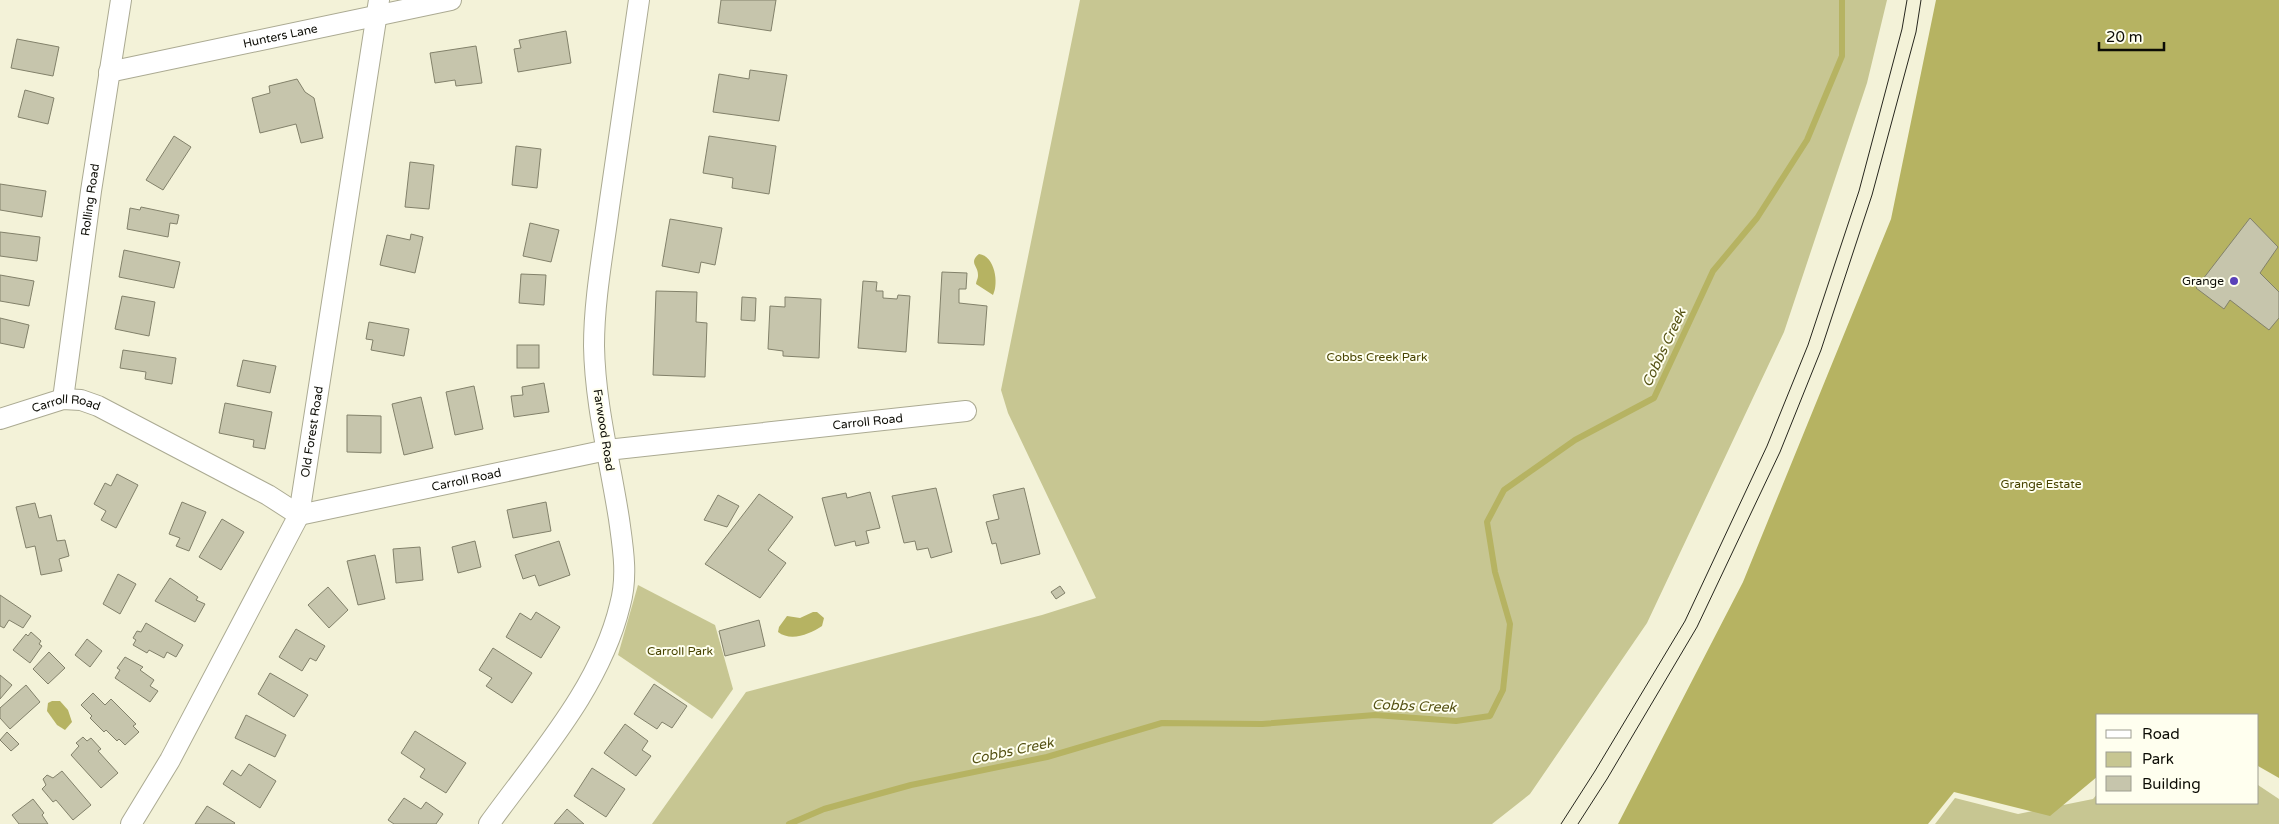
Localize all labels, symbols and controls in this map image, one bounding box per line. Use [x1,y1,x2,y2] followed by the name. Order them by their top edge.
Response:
[2099,20,2164,52] scale bar
[242,21,319,51] street label: Hunters Lane
[2106,28,2143,46] text: 20 m
[78,163,102,237] street label: Rolling Road
[2182,274,2224,288] place label: Grange
[2228,275,2240,287] marker: Grange
[1638,305,1690,390] water label: Cobbs Creek
[1326,350,1428,364] park label: Cobbs Creek Park
[298,385,326,479] street label: Old Forest Road
[591,388,617,472] street label: Farwood Road
[30,392,102,415] street label: Carroll Road
[832,411,904,432] street label: Carroll Road
[430,466,502,494] street label: Carroll Road
[2001,477,2082,491] park label: Grange Estate
[647,644,714,658] park label: Carroll Park
[1372,696,1458,716] water label: Cobbs Creek
[2096,714,2259,804] legend
[2142,725,2180,743] text: Road
[969,734,1056,768] water label: Cobbs Creek
[2142,750,2174,768] text: Park
[2142,775,2201,793] text: Building

